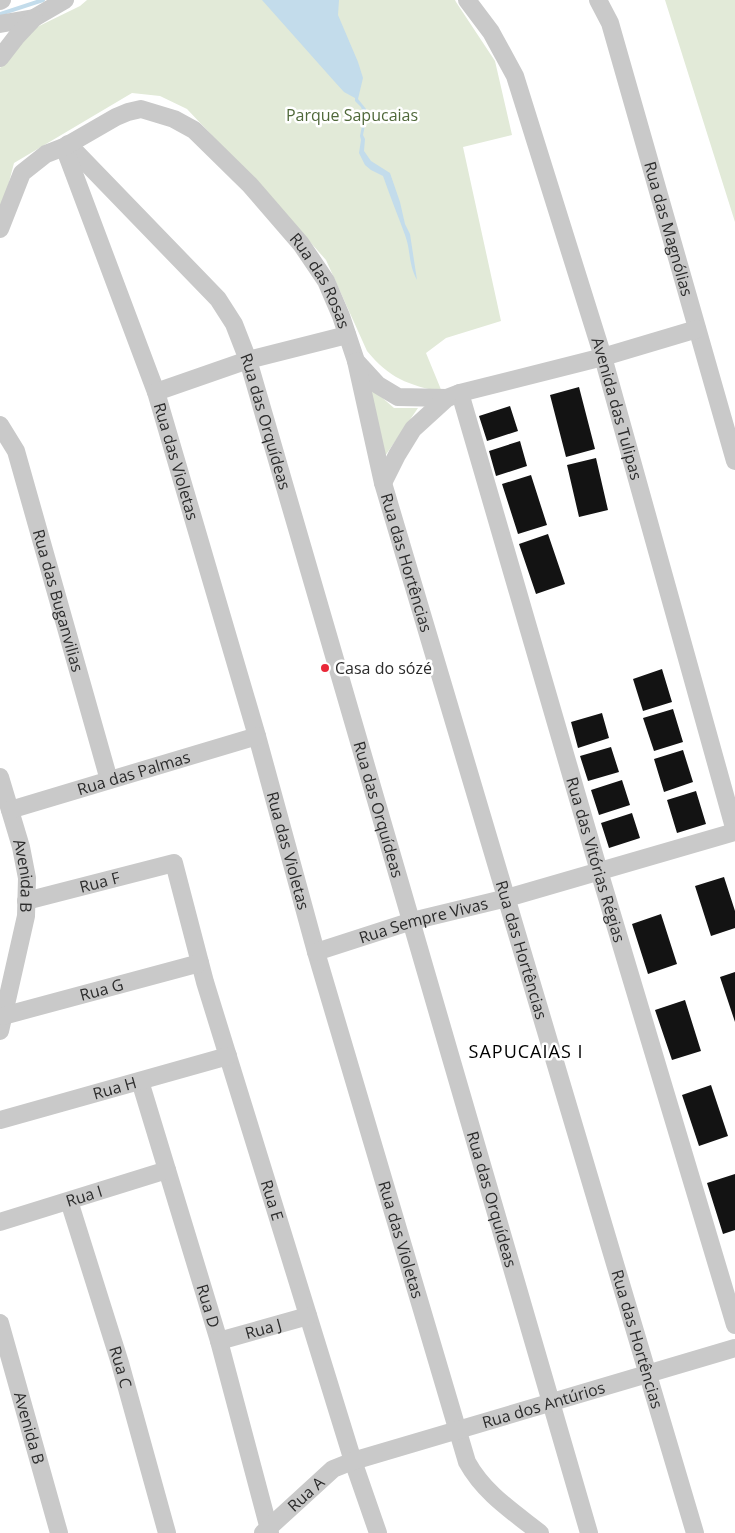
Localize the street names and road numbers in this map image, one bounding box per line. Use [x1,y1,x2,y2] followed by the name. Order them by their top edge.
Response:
[639,159,698,299] street label: Rua das Magnólias
[285,228,355,331] street label: Rua das Rosas
[586,334,648,482] street label: Avenida das Tulipas
[235,350,296,492] street label: Rua das Orquídeas
[149,400,204,523] street label: Rua das Violetas
[376,491,438,635] street label: Rua das Hortências
[28,527,89,675] street label: Rua das Buganvilias
[348,739,409,880] street label: Rua das Orquídeas
[74,746,193,800] street label: Rua das Palmas
[561,774,631,945] street label: Rua das Vitórias Régias
[262,789,315,912] street label: Rua das Violetas
[8,836,38,913] street label: Avenida B
[77,866,122,898] street label: Rua F
[491,878,553,1022] street label: Rua das Hortências
[356,892,490,948] street label: Rua Sempre Vivas
[77,973,126,1006] street label: Rua G
[90,1071,139,1104] street label: Rua H
[462,1128,522,1270] street label: Rua das Orquídeas
[256,1177,289,1223] street label: Rua E
[373,1178,429,1301] street label: Rua das Violetas
[63,1180,105,1212] street label: Rua I
[606,1267,668,1411] street label: Rua das Hortências
[191,1281,225,1330] street label: Rua D
[242,1313,284,1344] street label: Rua J
[104,1343,137,1391] street label: Rua C
[479,1376,608,1433] street label: Rua dos Antúrios
[9,1389,50,1467] street label: Avenida B
[283,1471,330,1516] street label: Rua A

